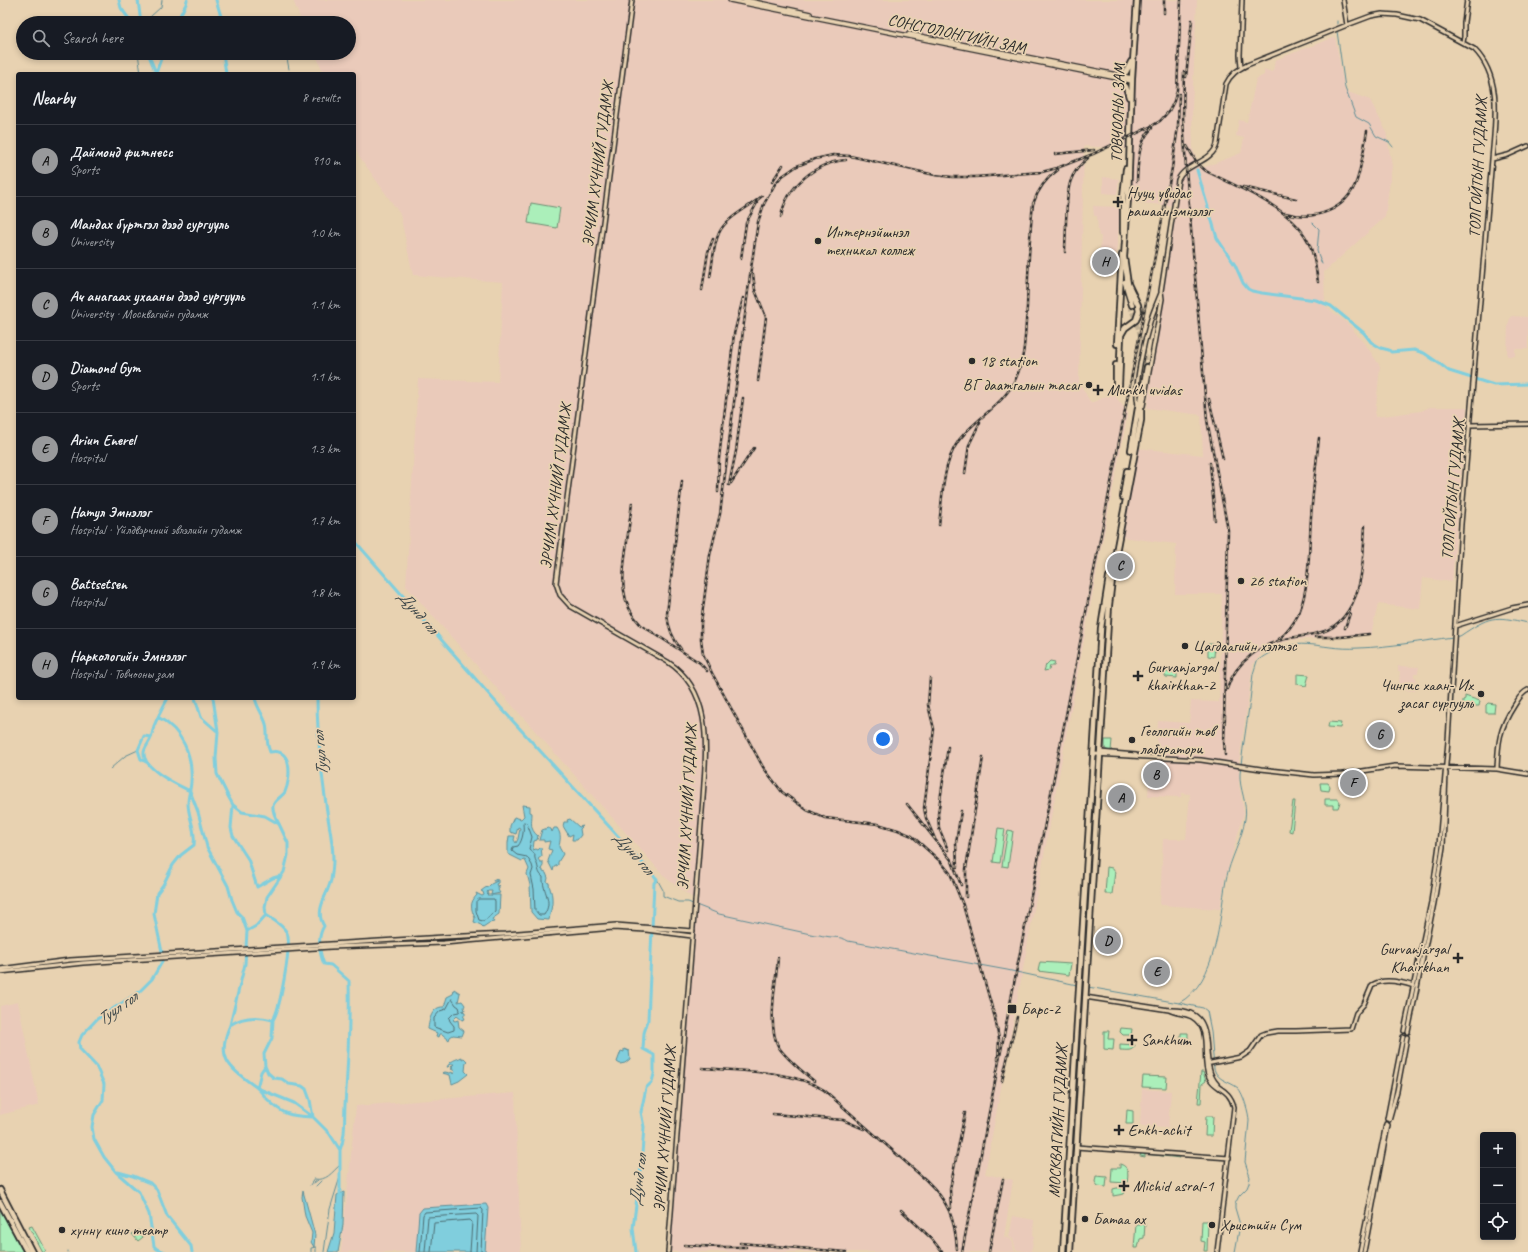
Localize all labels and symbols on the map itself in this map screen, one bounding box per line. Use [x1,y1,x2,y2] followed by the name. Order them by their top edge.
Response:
[886,10,1029,59] street label: СОНСГОЛОНГИЙН ЗАМ
[1106,62,1130,163] street label: ТОВЧООНЫ ЗАМ
[578,77,618,248] street label: ЭРЧИМ ХҮЧНИЙ ГУДАМЖ
[1464,93,1492,238] street label: ТОЛГОЙТЫН ГУДАМЖ
[1127,183,1214,221] place label: Нууц увидас рашаан эмнэлэг
[1112,196,1124,208] marker: Нууц увидас рашаан эмнэлэг
[826,222,916,260] place label: Интернэйшнэл техникал коллеж
[813,236,823,246] marker: Интернэйшнэл техникал коллеж
[1092,247,1118,277] pin: H
[980,351,1038,371] place label: 18 station
[967,356,977,366] marker: 18 station
[963,375,1084,395] place label: ВГ даатгалын тасаг
[1084,380,1094,390] marker: ВГ даатгалын тасаг
[1107,380,1183,400] place label: Munkh uvidas
[1092,384,1104,396] marker: Munkh uvidas
[536,399,576,570] street label: ЭРЧИМ ХҮЧНИЙ ГУДАМЖ
[1437,415,1469,560] street label: ТОЛГОЙТЫН ГУДАМЖ
[1107,551,1133,581] pin: C
[1249,571,1307,591] place label: 26 station
[1236,576,1246,586] marker: 26 station
[393,585,445,640] water label: Дунд гол
[1193,636,1298,656] place label: Цагдаагийн хэлтэс
[1180,641,1190,651] marker: Цагдаагийн хэлтэс
[1147,657,1220,695] place label: Gurvanjargal khairkhan-2
[1132,670,1144,682] marker: Gurvanjargal khairkhan-2
[1381,675,1475,713] place label: Чингис хаан- Их засаг сургууль
[1476,689,1486,699] marker: Чингис хаан- Их засаг сургууль
[673,720,701,891] street label: ЭРЧИМ ХҮЧНИЙ ГУДАМЖ
[1367,720,1393,750] pin: G
[1140,721,1219,759] place label: Геологийн төв лаборатори
[307,728,332,777] water label: Туул гол
[873,729,893,749] your location
[1127,735,1137,745] marker: Геологийн төв лаборатори
[1143,760,1169,790] pin: B
[1340,768,1366,798] pin: F
[1108,783,1134,813] pin: A
[609,826,661,881] water label: Дунд гол
[1095,926,1121,956] pin: D
[1380,939,1452,977] place label: Gurvanjargal Khairkhan
[1452,952,1464,964] marker: Gurvanjargal Khairkhan
[1144,957,1170,987] pin: E
[93,985,143,1029] water label: Туул гол
[1021,999,1062,1019] place label: Барс-2
[1006,1003,1018,1015] marker: Барс-2
[1141,1030,1193,1050] place label: Sankhum
[1126,1034,1138,1046] marker: Sankhum
[1044,1041,1072,1198] street label: МОСКВАГИЙН ГУДАМЖ
[649,1042,681,1213] street label: ЭРЧИМ ХҮЧНИЙ ГУДАМЖ
[1128,1120,1193,1140] place label: Enkh-achit
[1113,1124,1125,1136] marker: Enkh-achit
[624,1151,652,1207] water label: Дунд гол
[1133,1176,1214,1196] place label: Michid asral-1
[1118,1180,1130,1192] marker: Michid asral-1
[1093,1209,1147,1229] place label: Батаа ах
[1080,1214,1090,1224] marker: Батаа ах
[1220,1215,1302,1235] place label: Христийн Сүм
[70,1220,168,1240] place label: хүннү кино театр
[1207,1220,1217,1230] marker: Христийн Сүм
[57,1225,67,1235] marker: хүннү кино театр

